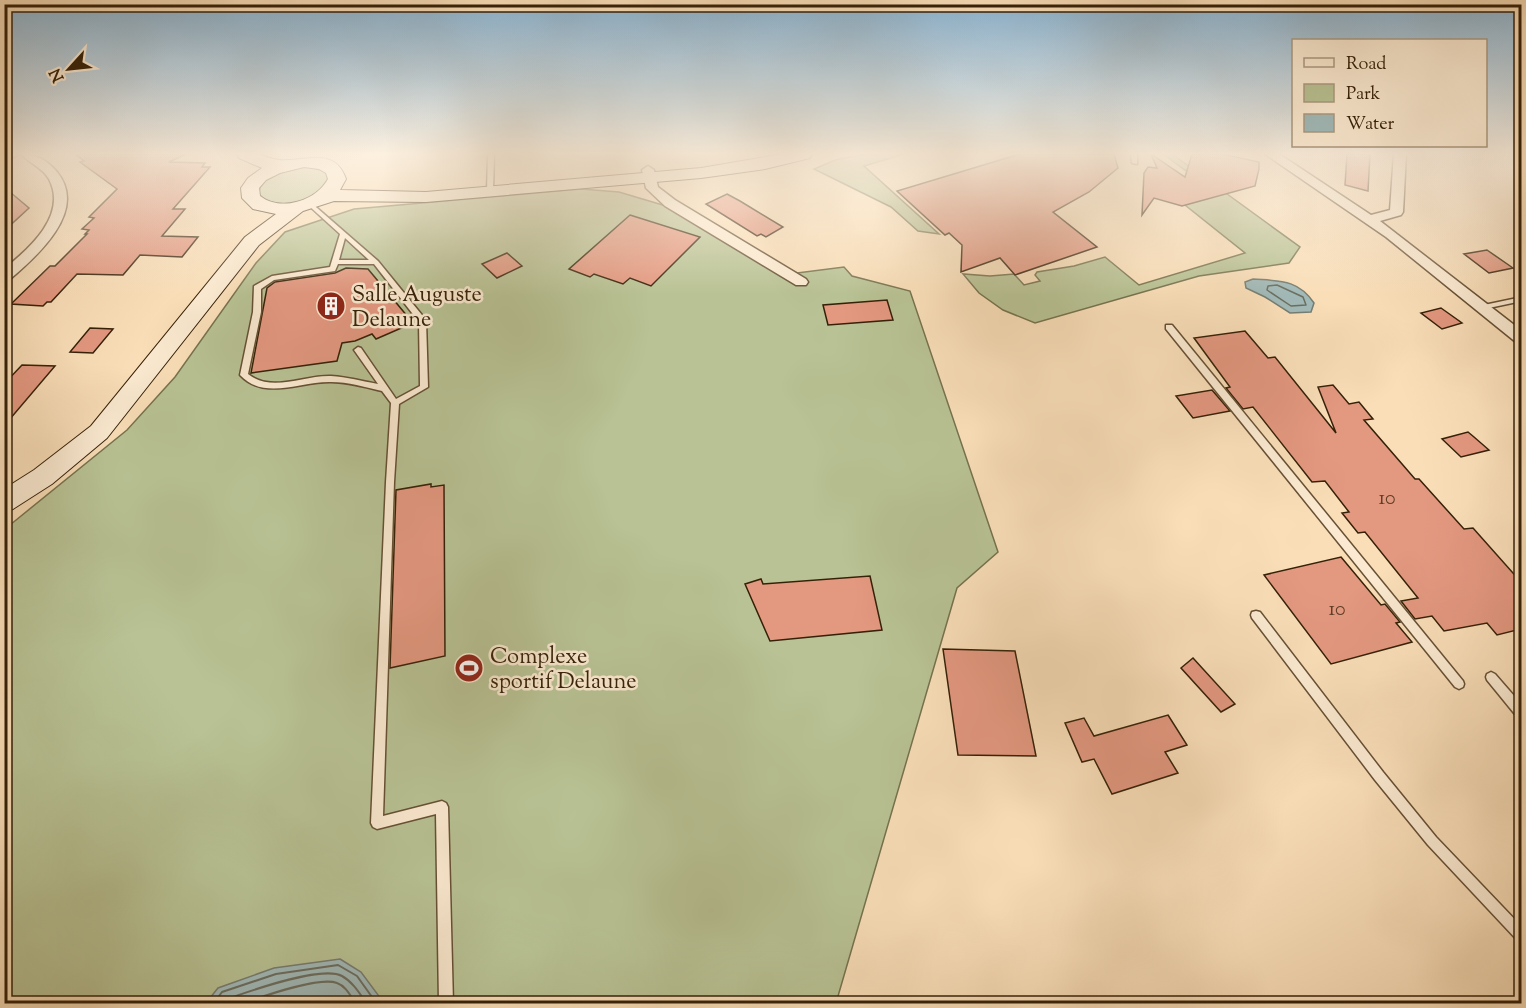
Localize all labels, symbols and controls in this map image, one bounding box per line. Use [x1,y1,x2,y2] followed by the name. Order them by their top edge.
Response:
[39,39,99,99] north arrow
[1292,39,1487,147] legend
[1346,52,1386,78] text: Road
[45,64,71,86] text: N
[1346,82,1381,108] text: Park
[1346,112,1395,138] text: Water
[352,280,482,337] place label: Salle Auguste Delaune
[315,290,347,322] building icon: Salle Auguste Delaune
[1378,485,1396,514] house number: 10
[1328,596,1346,625] house number: 10
[490,642,636,699] place label: Complexe sportif Delaune
[453,652,485,684] sports icon: Complexe sportif Delaune

